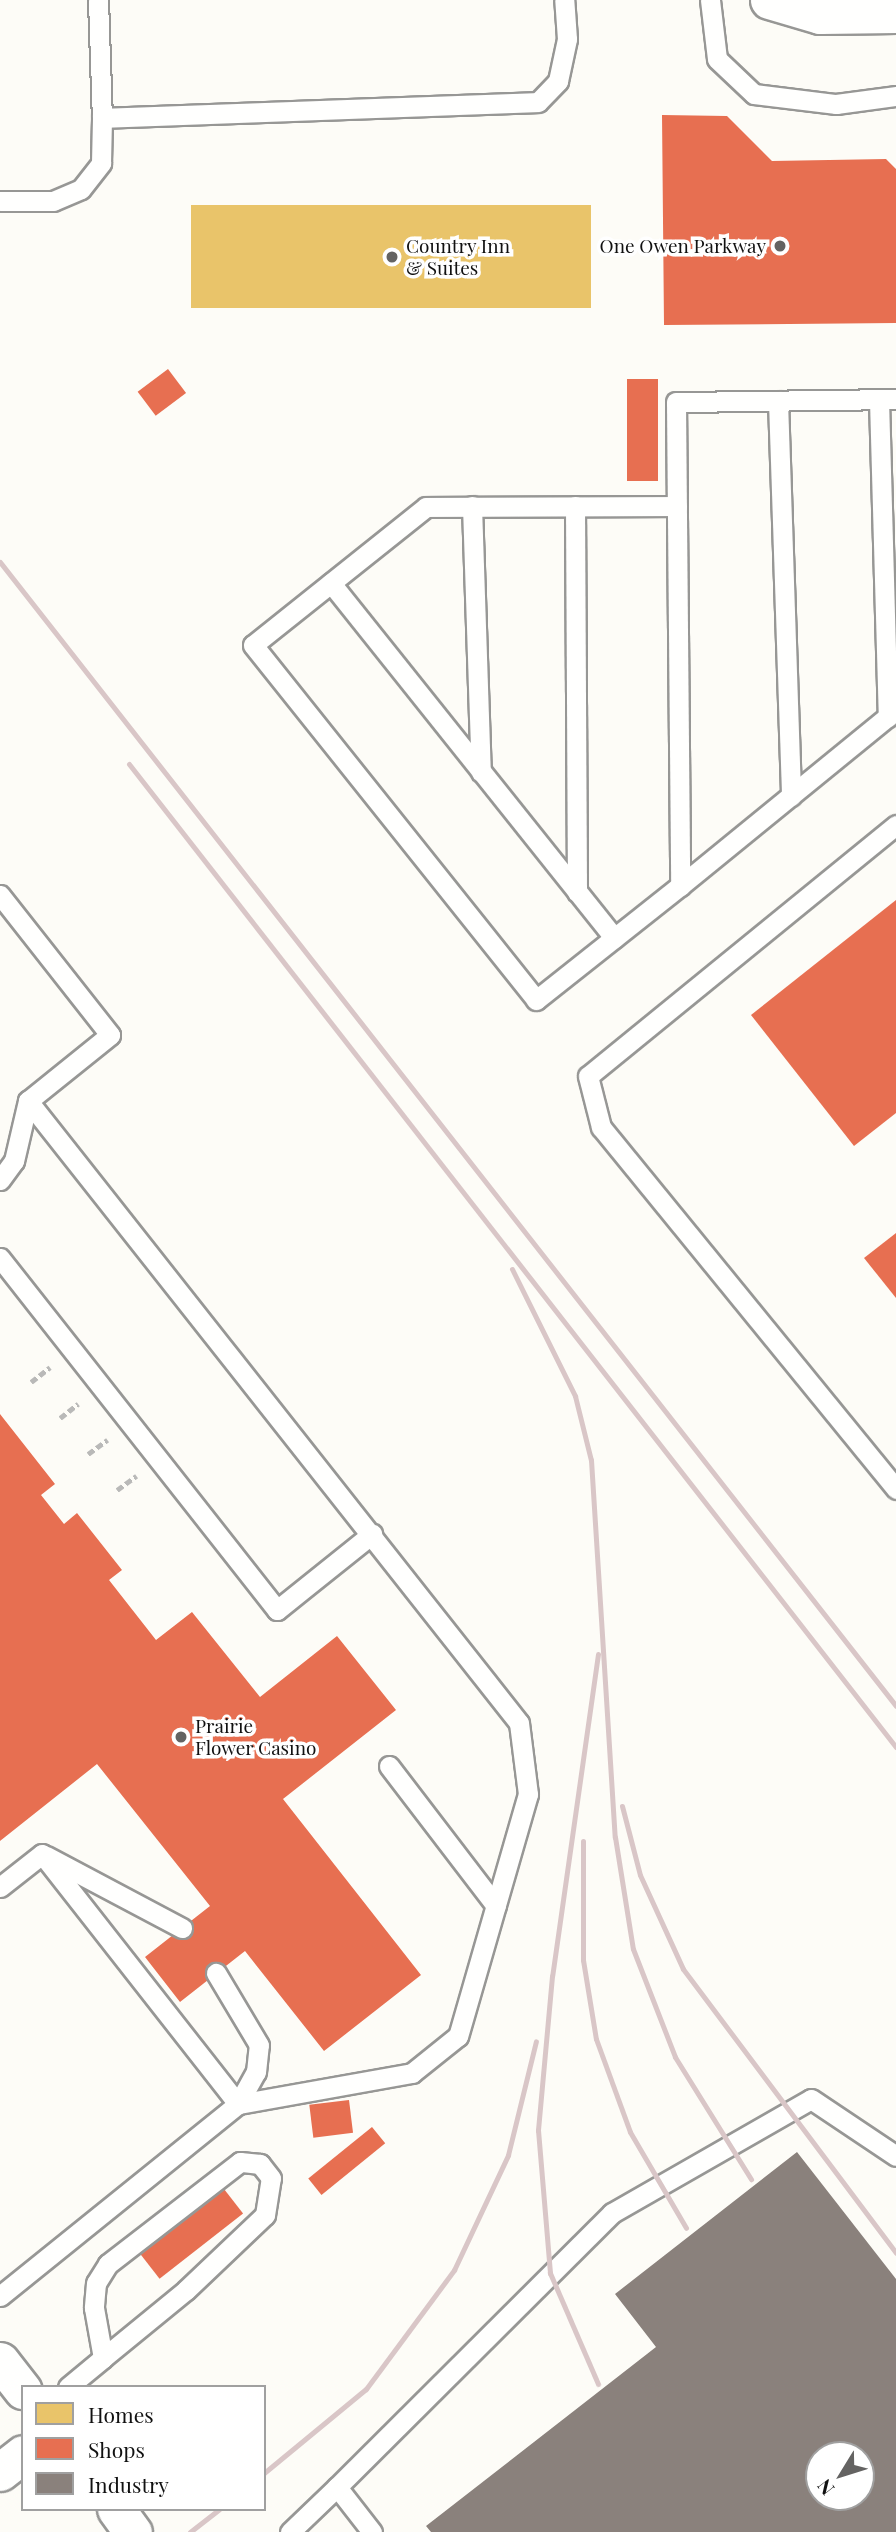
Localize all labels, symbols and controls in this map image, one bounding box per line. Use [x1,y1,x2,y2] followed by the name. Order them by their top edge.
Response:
[406,235,510,279] place label: Country Inn & Suites
[600,235,766,257] place label: One Owen Parkway
[772,238,788,254] marker: One Owen Parkway
[384,249,400,265] marker: Country Inn & Suites
[195,1715,317,1759] place label: Prairie Flower Casino
[173,1729,189,1745] marker: Prairie Flower Casino
[21,2385,266,2511] legend
[88,2400,154,2428] text: Homes
[88,2435,145,2463] text: Shops
[805,2441,875,2511] north arrow
[88,2470,169,2498] text: Industry
[811,2474,839,2501] text: N

